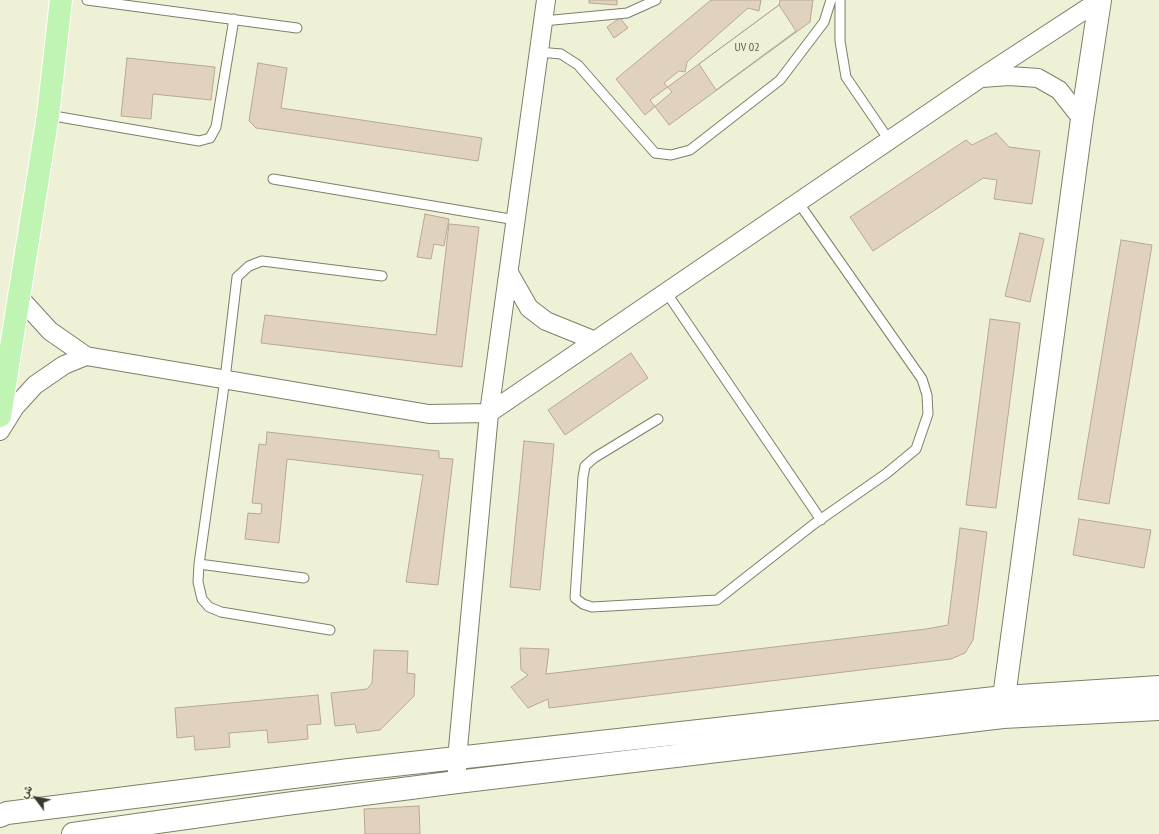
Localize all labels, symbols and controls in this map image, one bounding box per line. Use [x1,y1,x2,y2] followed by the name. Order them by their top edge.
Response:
[734,41,760,55] house number: UV 02
[16,778,56,818] north arrow
[16,782,35,801] text: ش

